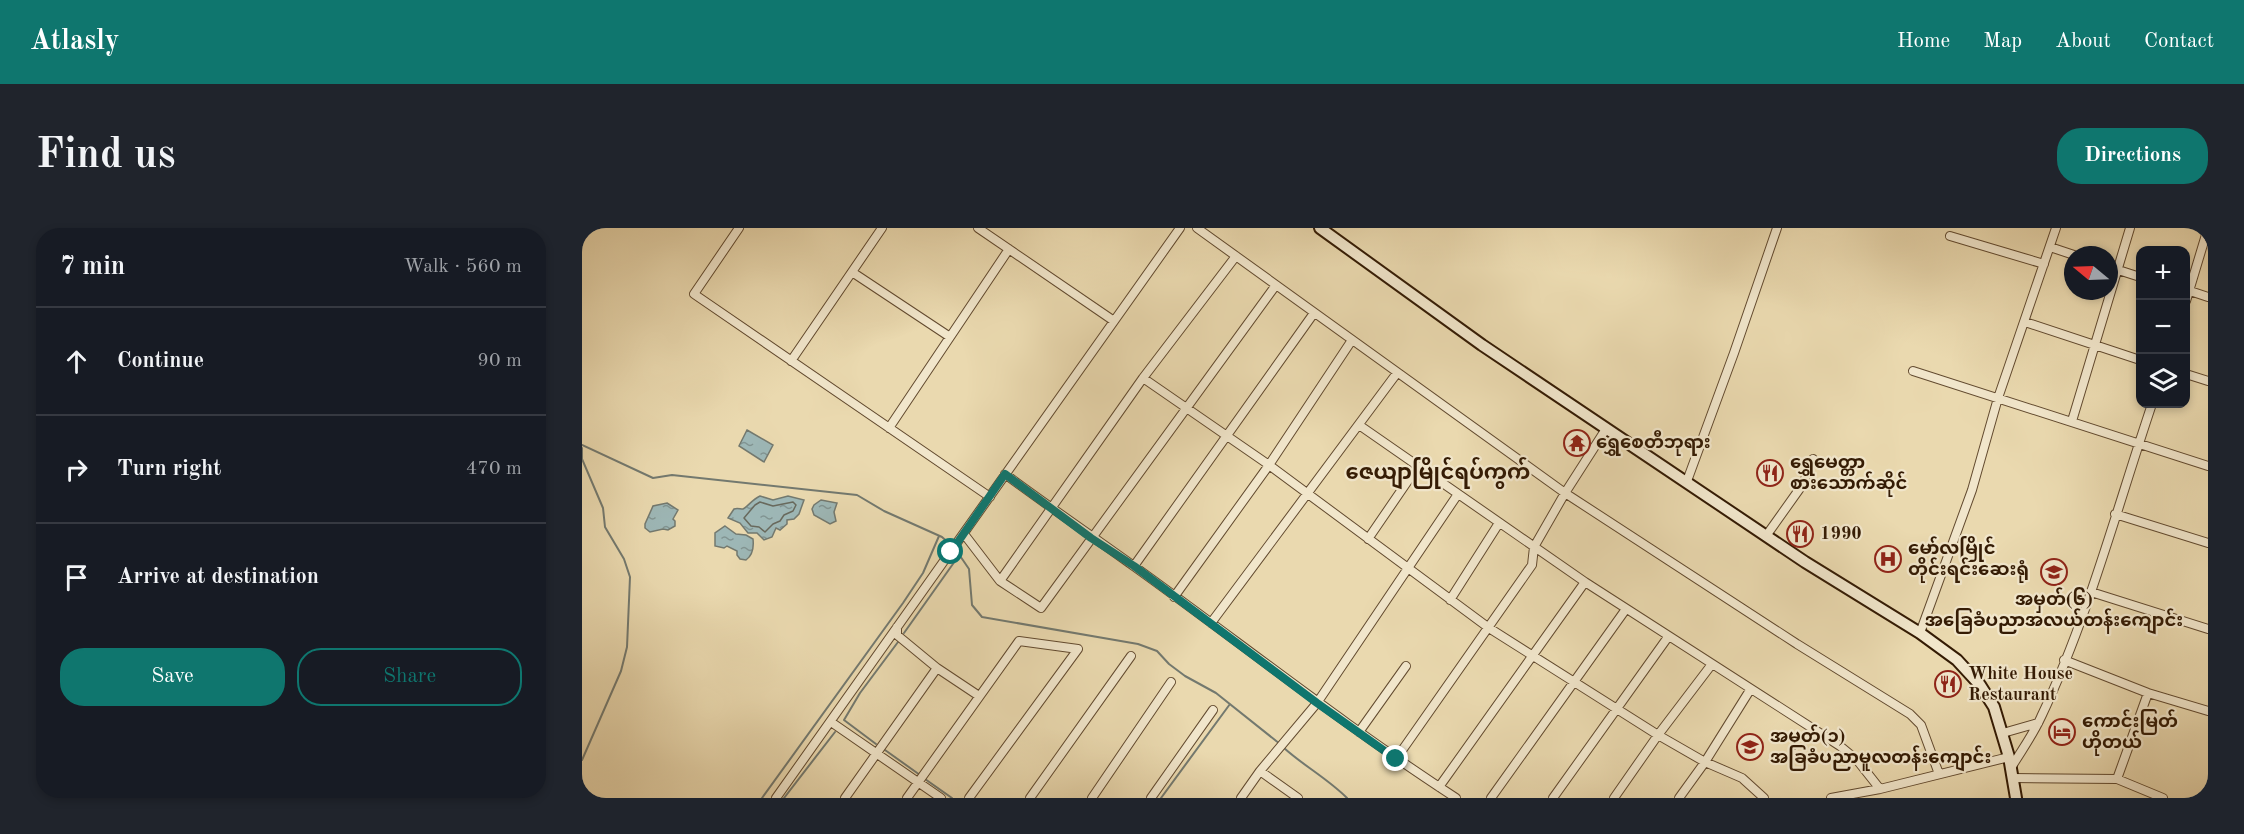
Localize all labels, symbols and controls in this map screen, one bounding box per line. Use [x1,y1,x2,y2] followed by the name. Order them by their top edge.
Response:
[30,28,120,56] text: Atlasly
[1897,31,1950,52] text: Home
[1983,31,2022,52] text: Map
[2055,31,2111,52] text: About
[2144,31,2214,52] text: Contact
[2057,128,2208,184] button: Directions
[36,135,175,177] text: Find us
[2064,246,2118,300] north arrow
[2136,246,2190,408] map controls
[2136,246,2190,300] button: +
[60,254,125,280] text: 7 min
[403,257,522,277] text: Walk · 560 m
[2136,300,2190,354] button: −
[60,345,93,378] icon: ahead
[117,350,204,372] text: Continue
[477,351,522,371] text: 90 m
[2136,354,2190,408] button: layers
[1562,428,1592,458] temple icon: ရွှေစေတီဘုရား
[1596,430,1711,456] place label: ရွှေစေတီဘုရား
[60,453,93,486] icon: right
[1790,454,1908,497] place label: ရွှေမေတ္တာ စားသောက်ဆိုင်
[1346,456,1530,490] district label: ဇေယျာမြိုင်ရပ်ကွက်
[117,458,221,480] text: Turn right
[1755,458,1785,488] restaurant icon: ရွှေမေတ္တာ စားသောက်ဆိုင်
[466,459,522,479] text: 470 m
[1785,519,1815,549] restaurant icon: 1990
[1820,525,1862,543] place label: 1990
[1908,536,2029,583] place label: မော်လမြိုင် တိုင်းရင်းဆေးရုံ
[937,538,963,564] route start
[1873,544,1903,574] hospital icon: မော်လမြိုင် တိုင်းရင်းဆေးရုံ
[2039,557,2069,587] school or university icon: အမှတ်(၆) အခြေခံပညာအလယ်တန်းကျောင်း
[60,561,93,594] icon: arrive
[117,566,319,588] text: Arrive at destination
[1925,587,2183,635] place label: အမှတ်(၆) အခြေခံပညာအလယ်တန်းကျောင်း
[60,648,285,706] button: Save
[297,648,522,706] button: Share
[1968,665,2073,704] place label: White House Restaurant
[1933,669,1963,699] restaurant icon: White House Restaurant
[2082,709,2178,756] place label: ကောင်းမြတ် ဟိုတယ်
[2047,717,2077,747] hotel icon: ကောင်းမြတ် ဟိုတယ်
[1770,724,1991,772] place label: အမှတ်(၁) အခြခံပညာမူလတန်းကျောင်း
[1735,732,1765,762] school or university icon: အမှတ်(၁) အခြခံပညာမူလတန်းကျောင်း
[1382,745,1408,771] route end

